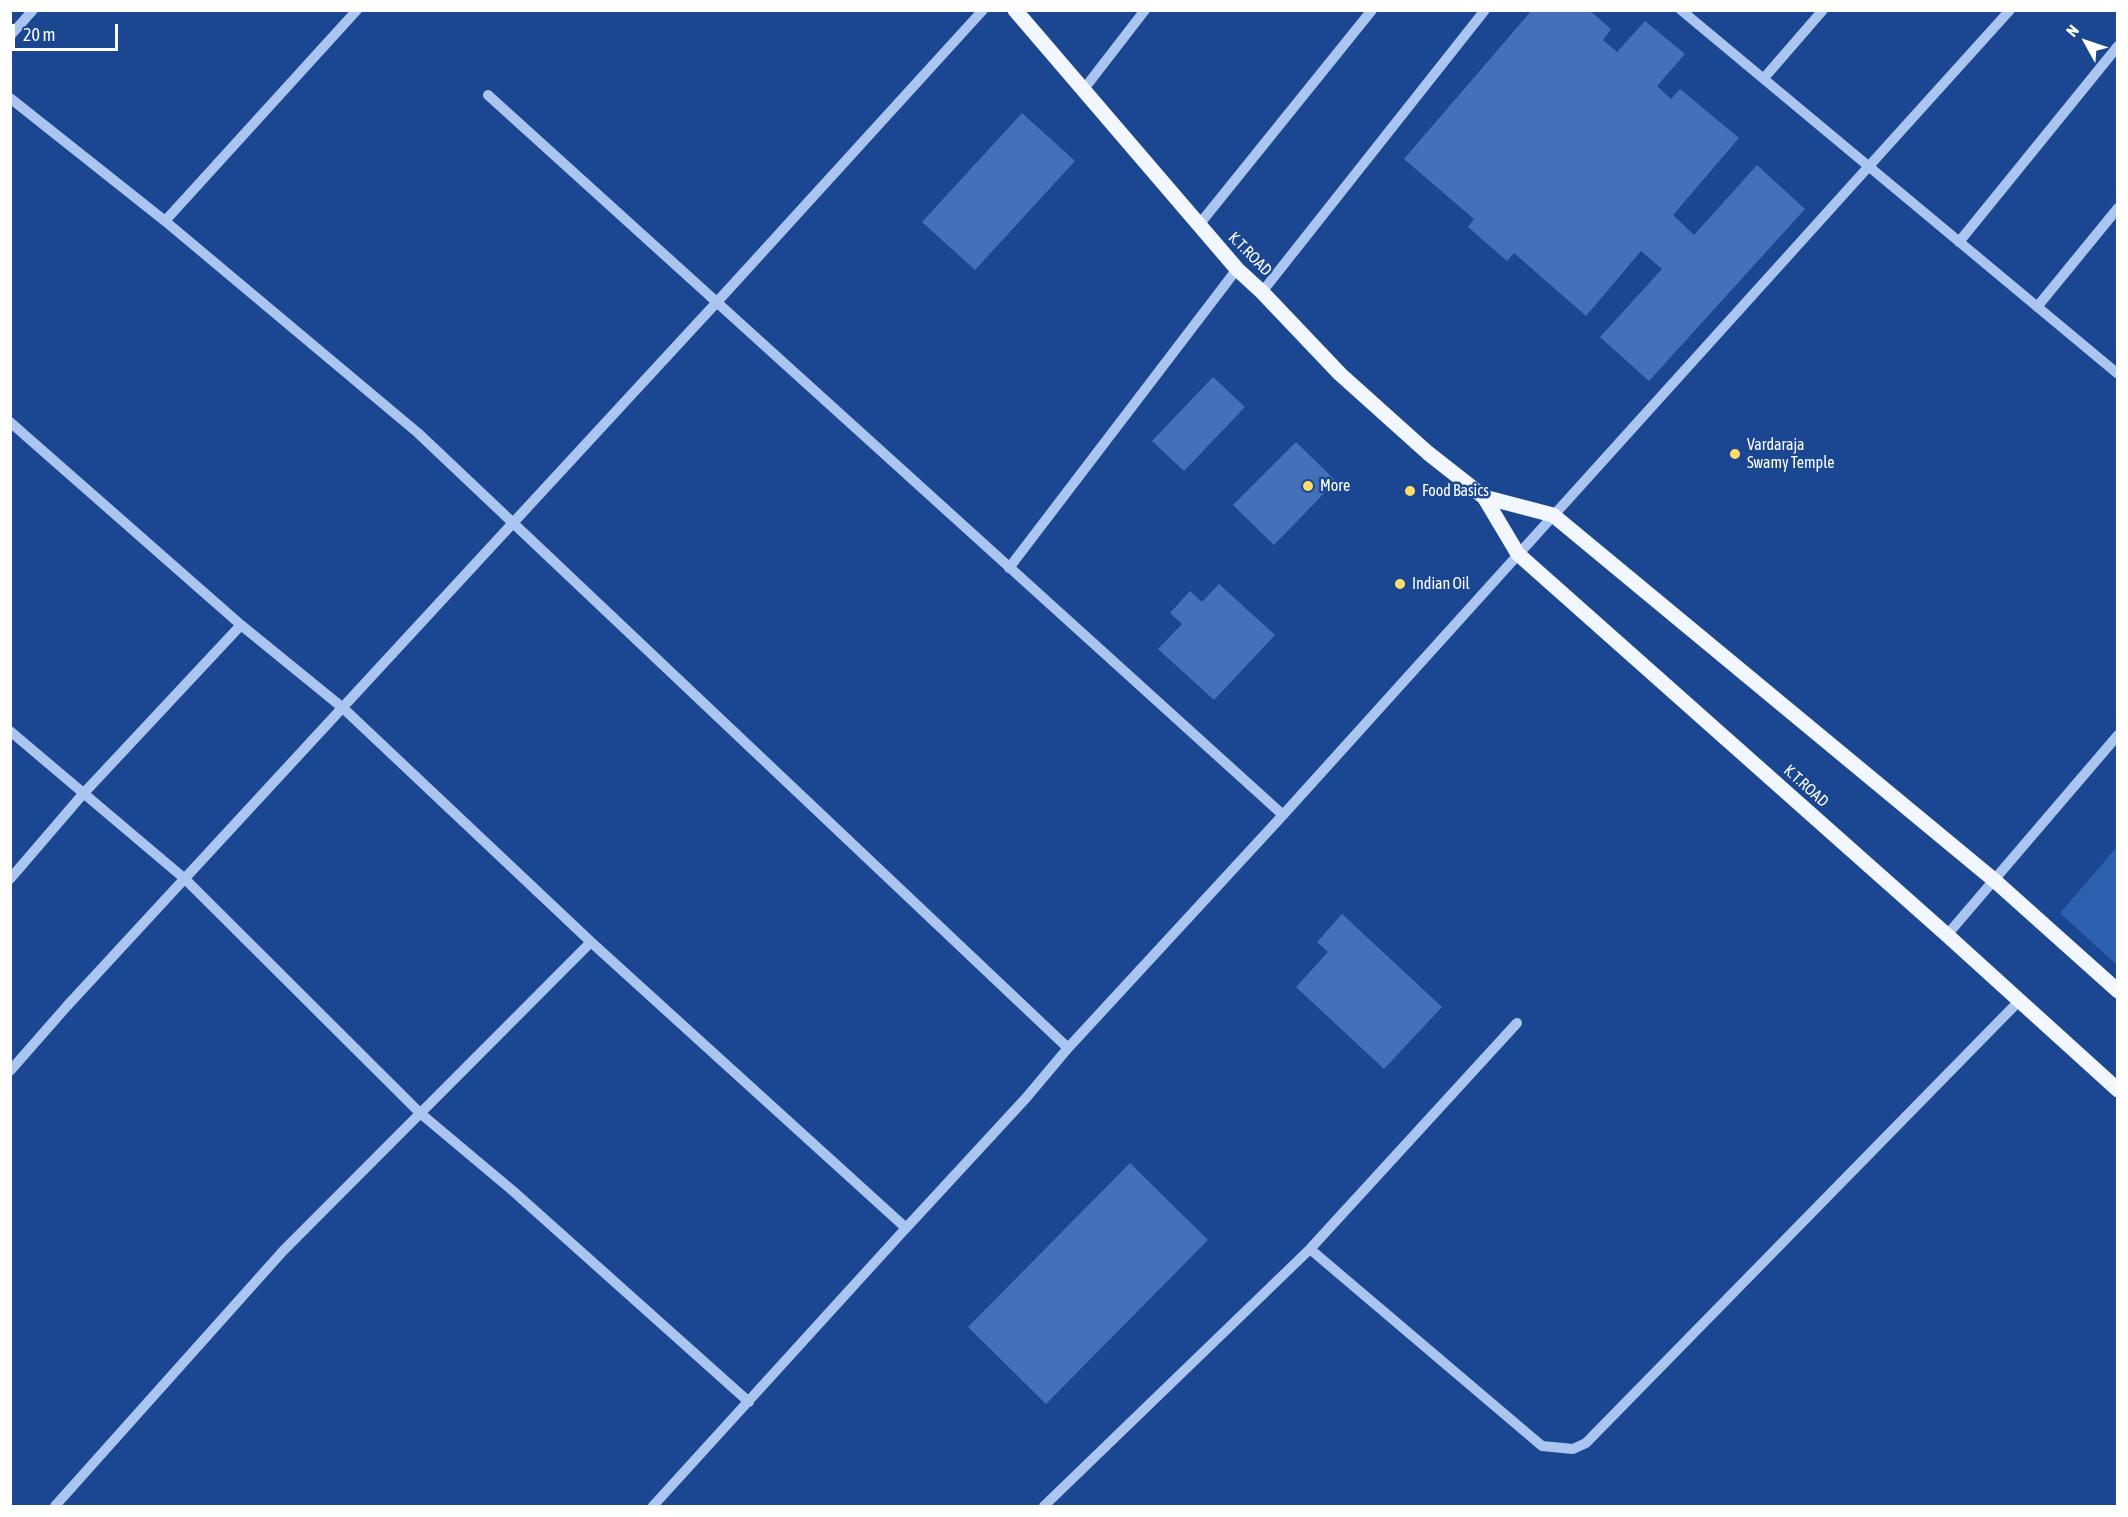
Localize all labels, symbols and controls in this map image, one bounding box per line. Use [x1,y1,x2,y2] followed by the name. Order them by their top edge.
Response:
[15,12,122,50] scale bar
[2056,12,2116,72] north arrow
[2062,21,2082,40] text: N
[23,24,55,45] text: 20 m
[1224,228,1276,280] street label: K.T.ROAD
[1747,435,1834,473] place label: Vardaraja Swamy Temple
[1728,447,1742,461] marker: Vardaraja Swamy Temple
[1320,476,1350,496] place label: More
[1301,479,1315,493] marker: More
[1422,481,1489,501] place label: Food Basics
[1403,484,1417,498] marker: Food Basics
[1412,574,1470,594] place label: Indian Oil
[1393,577,1407,591] marker: Indian Oil
[1780,761,1832,811] street label: K.T.ROAD

